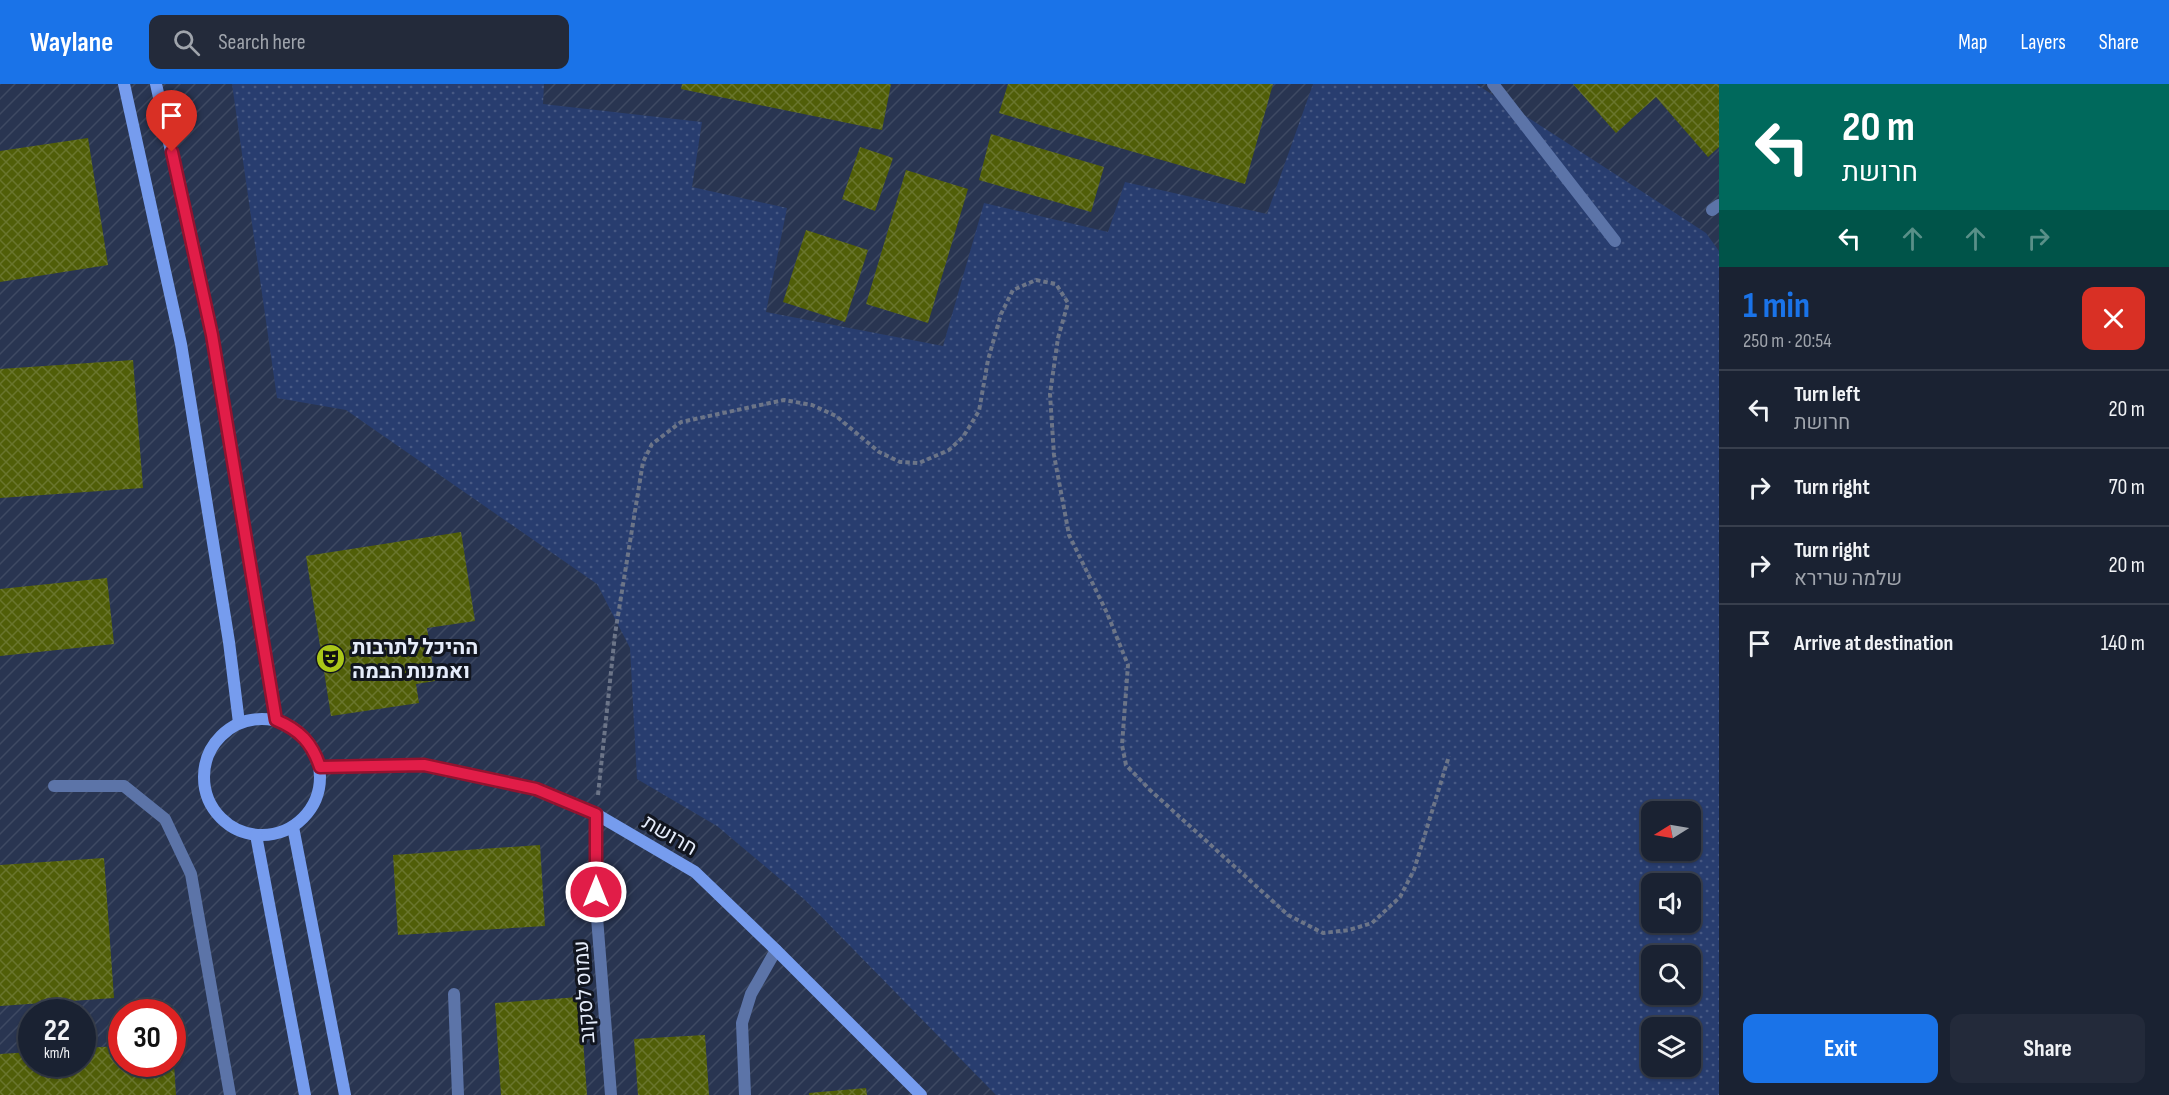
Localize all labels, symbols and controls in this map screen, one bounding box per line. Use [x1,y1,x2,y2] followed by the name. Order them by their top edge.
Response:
[149,15,569,69] search box
[30,26,113,59] text: Waylane
[170,26,203,59] icon: search
[218,29,306,56] text: Search here
[1958,30,1987,55] text: Map
[2020,30,2066,55] text: Layers
[2099,30,2139,55] text: Share
[146,90,197,152] pin
[155,99,188,132] icon: arrive
[1842,102,1915,153] text: 20 m
[1743,108,1821,186] icon: left
[1842,157,1918,189] text: חרושת
[1833,222,1866,255] icon: left
[1896,222,1929,255] icon: ahead
[1959,222,1992,255] icon: ahead
[2022,222,2055,255] icon: right
[1743,285,1810,328] text: 1 min
[2082,287,2145,350] button: close
[1743,329,1832,353] text: 250 m · 20:54
[1794,381,1860,408] text: Turn left
[1743,393,1776,426] icon: left
[2109,396,2145,423] text: 20 m
[1794,411,1850,435] text: חרושת
[1743,471,1776,504] icon: right
[1794,474,1870,501] text: Turn right
[2109,474,2145,501] text: 70 m
[1794,537,1870,564] text: Turn right
[1743,549,1776,582] icon: right
[2109,552,2145,579] text: 20 m
[1794,567,1902,591] text: שלמה שרירא
[1743,627,1776,660] icon: arrive
[1794,630,1953,657] text: Arrive at destination
[2101,630,2145,657] text: 140 m
[352,635,478,684] place label: ההיכל לתרבות ואמנות הבמה
[315,643,347,675] theatre icon: ההיכל לתרבות ואמנות הבמה
[1641,801,1701,861] north arrow
[1641,801,1701,1077] map controls
[638,810,702,861] street label: חרושת
[564,860,628,924] position arrow
[1641,873,1701,933] button: sound
[568,940,601,1044] street label: עמוס לסקוב
[1641,945,1701,1005] button: search
[108,999,186,1077] speed limit sign: 30
[44,1013,70,1049] text: 22
[1743,1014,1938,1083] button: Exit
[1950,1014,2145,1083] button: Share
[1641,1017,1701,1077] button: layers
[44,1044,70,1063] text: km/h

